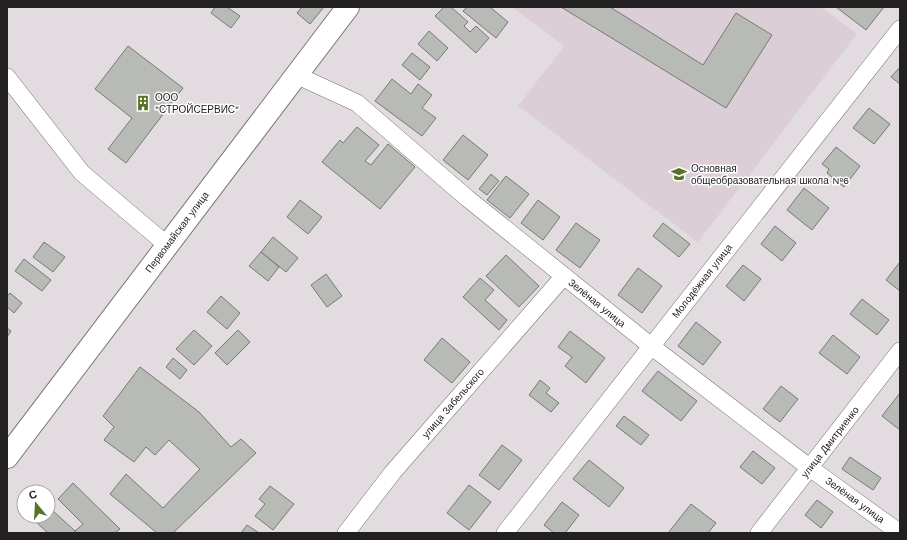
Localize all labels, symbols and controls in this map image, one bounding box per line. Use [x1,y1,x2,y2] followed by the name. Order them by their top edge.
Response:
[155,92,239,115] place label: ООО "СТРОЙСЕРВИС"
[134,94,152,112] building icon: ООО "СТРОЙСЕРВИС"
[691,163,849,186] place label: Основная общеобразовательная школа №6
[670,165,688,183] school or university icon: Основная общеобразовательная школа №6
[143,189,211,275] street label: Первомайская улица
[670,242,734,320] street label: Молодёжная улица
[566,277,628,330] street label: Зелёная улица
[420,366,486,440] street label: улица Забельского
[799,404,861,480] street label: улица Дмитриенко
[823,475,887,525] street label: Зелёная улица
[16,484,56,524] north arrow
[27,488,39,502] text: С

